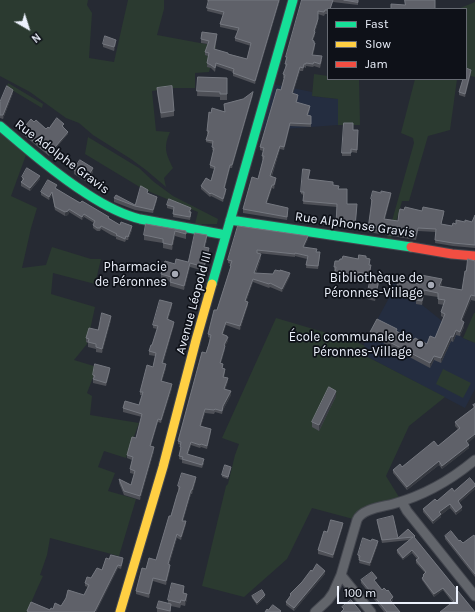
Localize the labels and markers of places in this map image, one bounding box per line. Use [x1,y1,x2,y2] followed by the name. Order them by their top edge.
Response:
[95,259,167,290] place label: Pharmacie de Péronnes
[170,269,180,279] marker: Pharmacie de Péronnes
[324,270,423,301] place label: Bibliothèque de Péronnes-Village
[426,280,436,290] marker: Bibliothèque de Péronnes-Village
[289,329,412,360] place label: École communale de Péronnes-Village
[415,339,425,349] marker: École communale de Péronnes-Village

